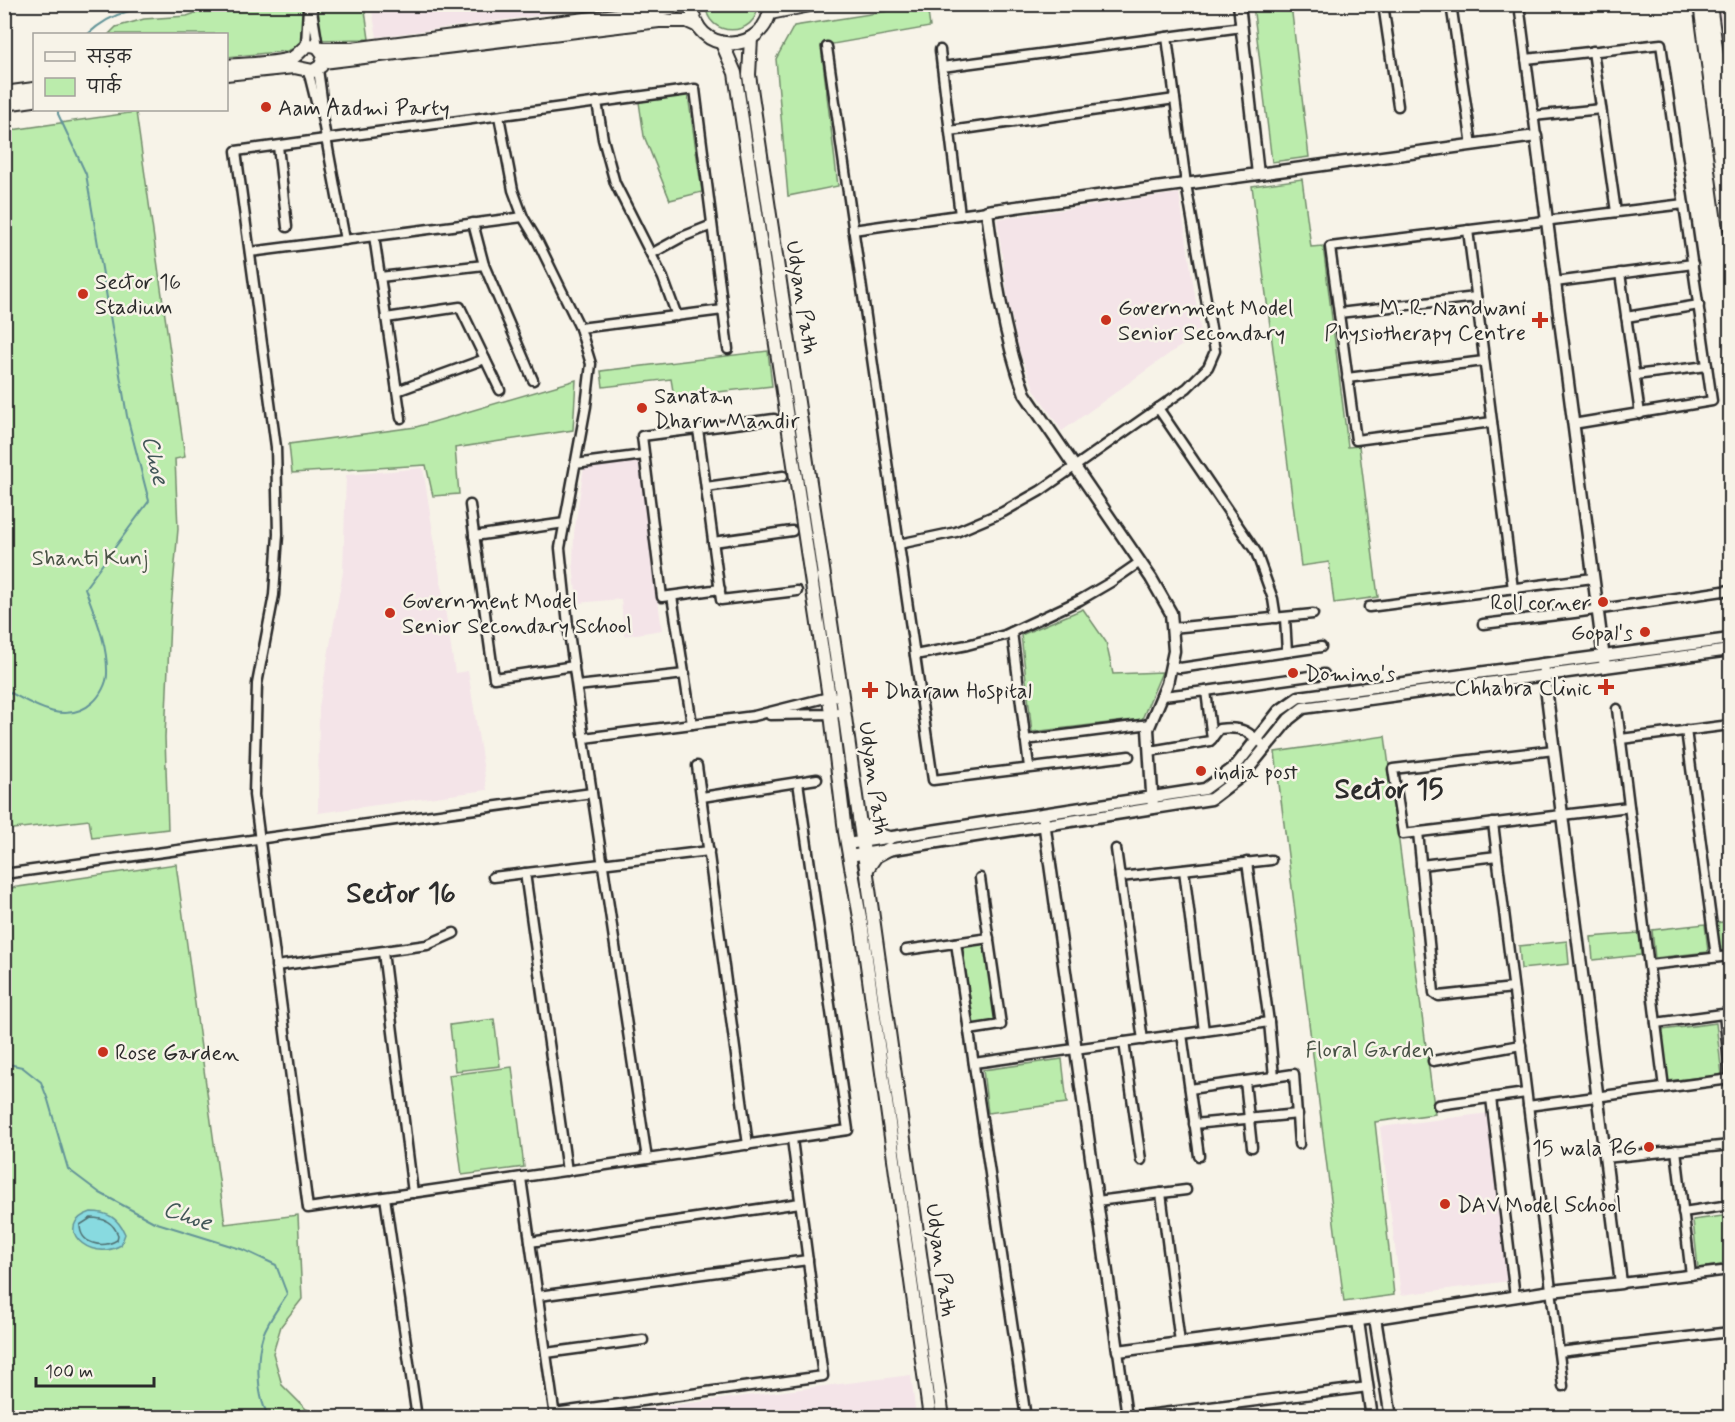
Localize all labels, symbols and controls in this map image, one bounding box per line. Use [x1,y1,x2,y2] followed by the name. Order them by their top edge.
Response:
[33,33,228,111] legend
[86,46,132,70] text: सड़क
[86,73,122,100] text: पार्क
[278,95,450,123] place label: Aam Aadmi Party
[259,100,273,114] marker: Aam Aadmi Party
[778,239,824,356] street label: Udyan Path
[95,269,181,322] place label: Sector 16 Stadium
[76,287,90,301] marker: Sector 16 Stadium
[1118,295,1293,348] place label: Government Model Senior Secondary
[1324,295,1526,348] place label: M. R. Nandwani Physiotherapy Centre
[1531,311,1549,329] marker: M. R. Nandwani Physiotherapy Centre
[1099,313,1113,327] marker: Government Model Senior Secondary
[654,383,800,436] place label: Sanatan Dharm Mandir
[635,401,649,415] marker: Sanatan Dharm Mandir
[133,432,176,489] water label: Choe
[32,545,148,573] park label: Shanti Kunj
[402,588,632,641] place label: Government Model Senior Secondary School
[1490,590,1591,618] place label: Roll corner
[1596,595,1610,609] marker: Roll corner
[383,606,397,620] marker: Government Model Senior Secondary School
[1571,620,1633,648] place label: Gopal's
[1638,625,1652,639] marker: Gopal's
[1305,661,1396,689] place label: Domino's
[1286,666,1300,680] marker: Domino's
[1454,675,1592,703] place label: Chhabra Clinic
[884,678,1032,706] place label: Dharam Hospital
[1597,678,1615,696] marker: Chhabra Clinic
[861,681,879,699] marker: Dharam Hospital
[851,720,895,837] street label: Udyan Path
[1213,759,1298,787] place label: india post
[1194,764,1208,778] marker: india post
[1335,772,1444,809] district label: Sector 15
[346,876,456,913] district label: Sector 16
[1305,1037,1435,1065] park label: Floral Garden
[115,1040,239,1068] place label: Rose Garden
[96,1045,110,1059] marker: Rose Garden
[1532,1135,1637,1163] place label: 15 wala PG
[1642,1140,1656,1154] marker: 15 wala PG
[1457,1192,1622,1220] place label: DAV Model School
[159,1194,217,1240] water label: Choe
[1438,1197,1452,1211] marker: DAV Model School
[918,1202,962,1319] street label: Udyan Path
[36,1350,154,1388] scale bar
[45,1360,93,1384] text: 100 m

